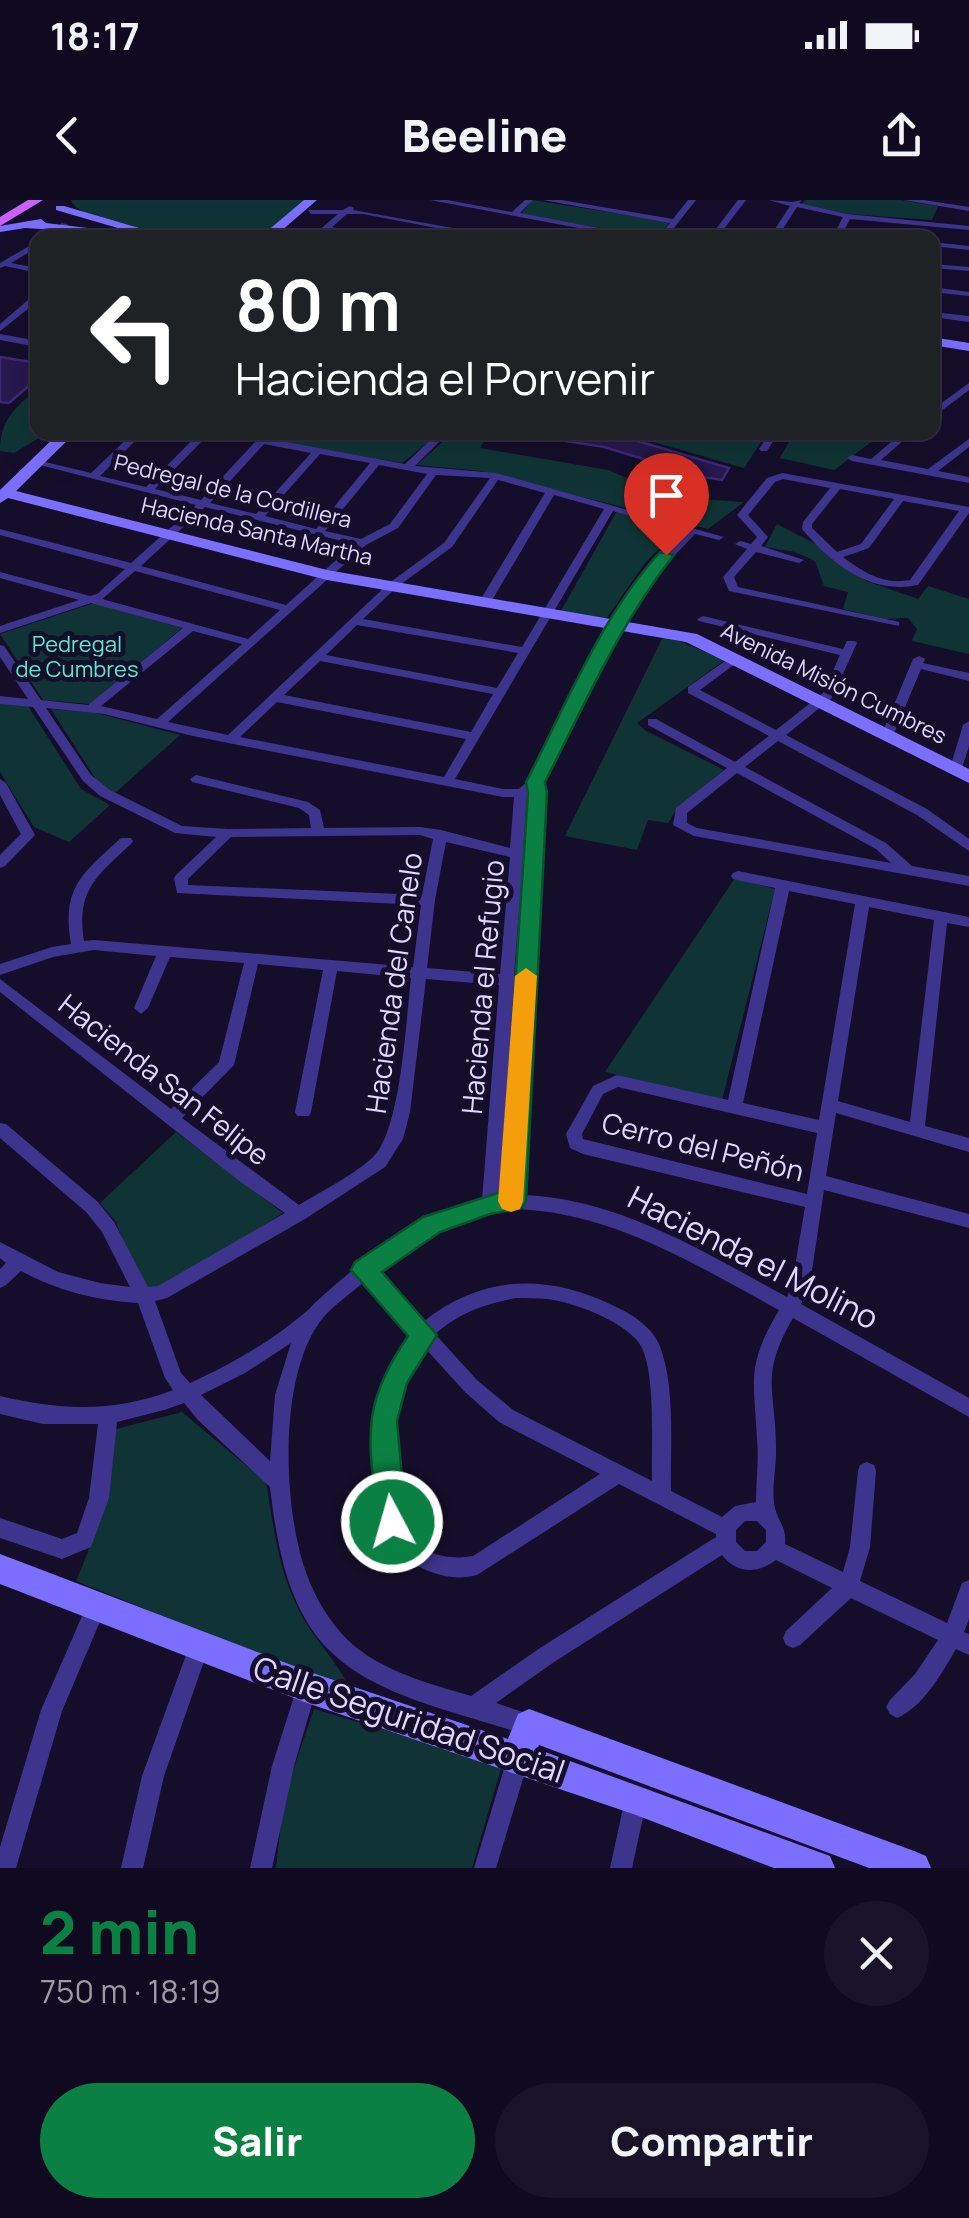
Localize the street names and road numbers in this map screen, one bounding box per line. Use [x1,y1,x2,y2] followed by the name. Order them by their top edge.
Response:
[111,447,355,535] street label: Pedregal de la Cordillera
[138,490,376,572] street label: Hacienda Santa Martha
[716,615,952,751] street label: Avenida Misión Cumbres
[356,850,430,1116] street label: Hacienda del Canelo
[452,858,512,1116] street label: Hacienda el Refugio
[51,985,278,1174] street label: Hacienda San Felipe
[598,1103,808,1189] street label: Cerro del Peñón
[621,1175,886,1339] street label: Hacienda el Molino
[248,1645,571,1793] street label: Calle Seguridad Social

